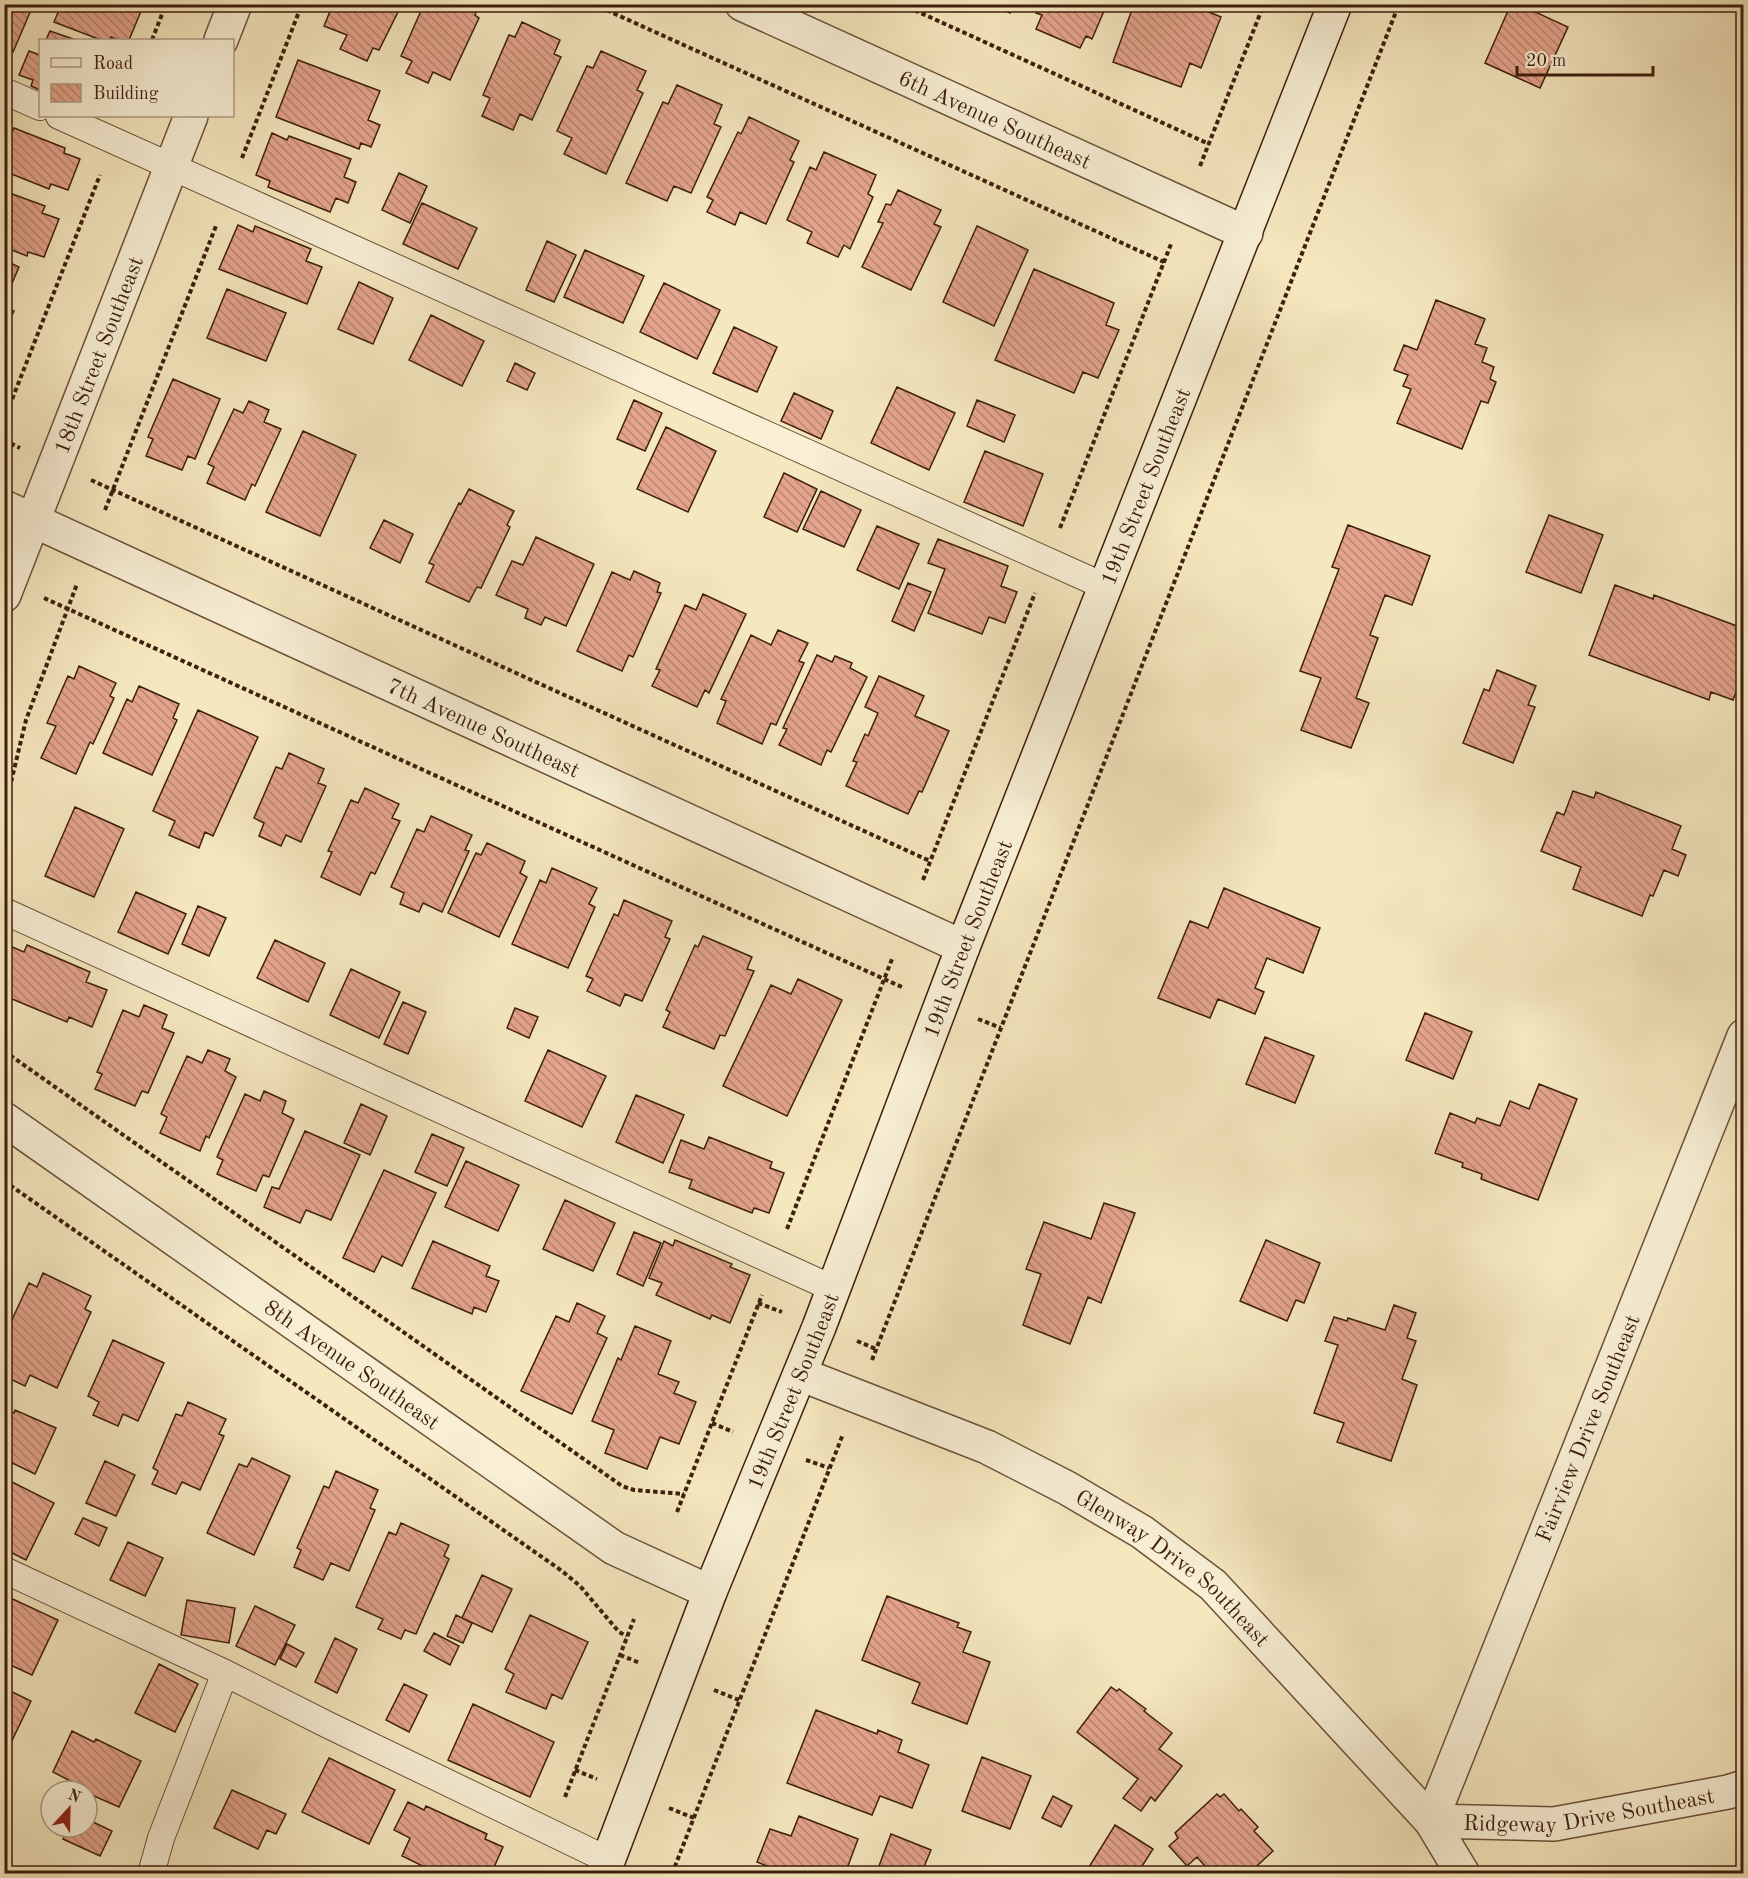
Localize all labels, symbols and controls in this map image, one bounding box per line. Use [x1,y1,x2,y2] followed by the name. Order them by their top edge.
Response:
[39,39,234,117] legend
[1517,39,1654,77] scale bar
[1526,52,1566,70] text: 20 m
[93,55,133,73] text: Road
[895,68,1094,174] street label: 6th Avenue Southeast
[93,85,159,103] text: Building
[51,254,148,457] street label: 18th Street Southeast
[1098,385,1195,589] street label: 19th Street Southeast
[384,675,583,783] street label: 7th Avenue Southeast
[921,837,1017,1041] street label: 19th Street Southeast
[744,1290,844,1493] street label: 19th Street Southeast
[260,1297,443,1435] street label: 8th Avenue Southeast
[1533,1312,1645,1546] street label: Fairview Drive Southeast
[1071,1487,1273,1652] street label: Glenway Drive Southeast
[39,1779,99,1839] north arrow
[1463,1786,1716,1837] street label: Ridgeway Drive Southeast
[65,1787,83,1807] text: N

